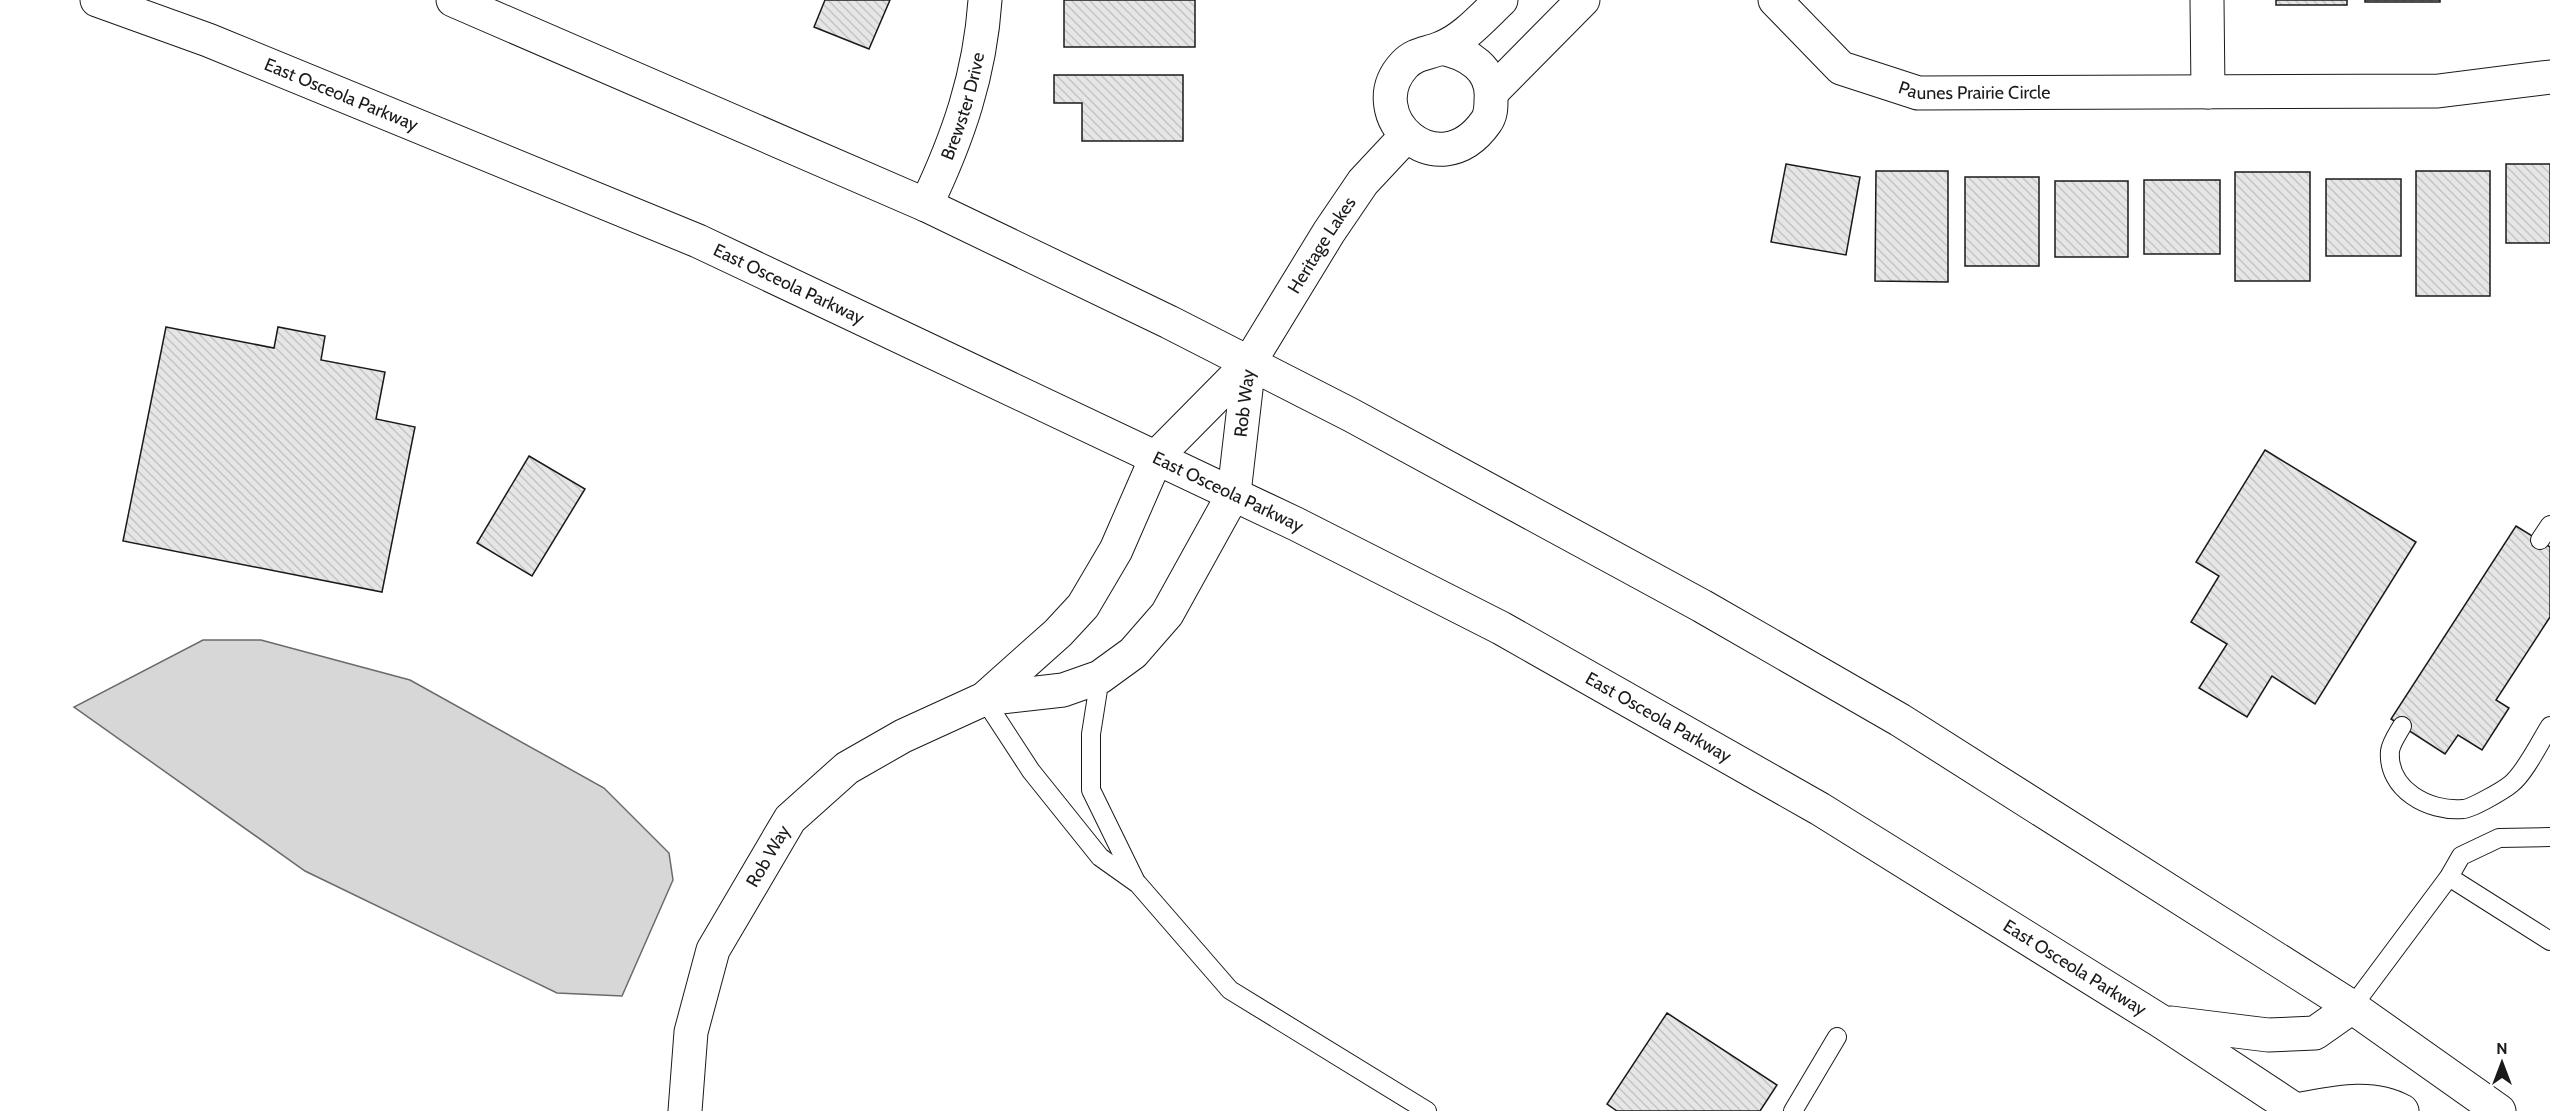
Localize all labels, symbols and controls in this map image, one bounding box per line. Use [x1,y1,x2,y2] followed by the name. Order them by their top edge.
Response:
[936,51,989,163] street label: Brewster Drive
[261,53,421,136] street label: East Osceola Parkway
[1896,76,2051,104] street label: Paunes Prairie Circle
[1283,193,1361,298] street label: Heritage Lakes
[710,239,868,329] street label: East Osceola Parkway
[1230,368,1259,438] street label: Rob Way
[1149,447,1307,537] street label: East Osceola Parkway
[1581,667,1735,767] street label: East Osceola Parkway
[741,821,795,891] street label: Rob Way
[1999,915,2150,1020] street label: East Osceola Parkway
[2472,1033,2532,1093] north arrow
[2496,1039,2508,1058] text: N

